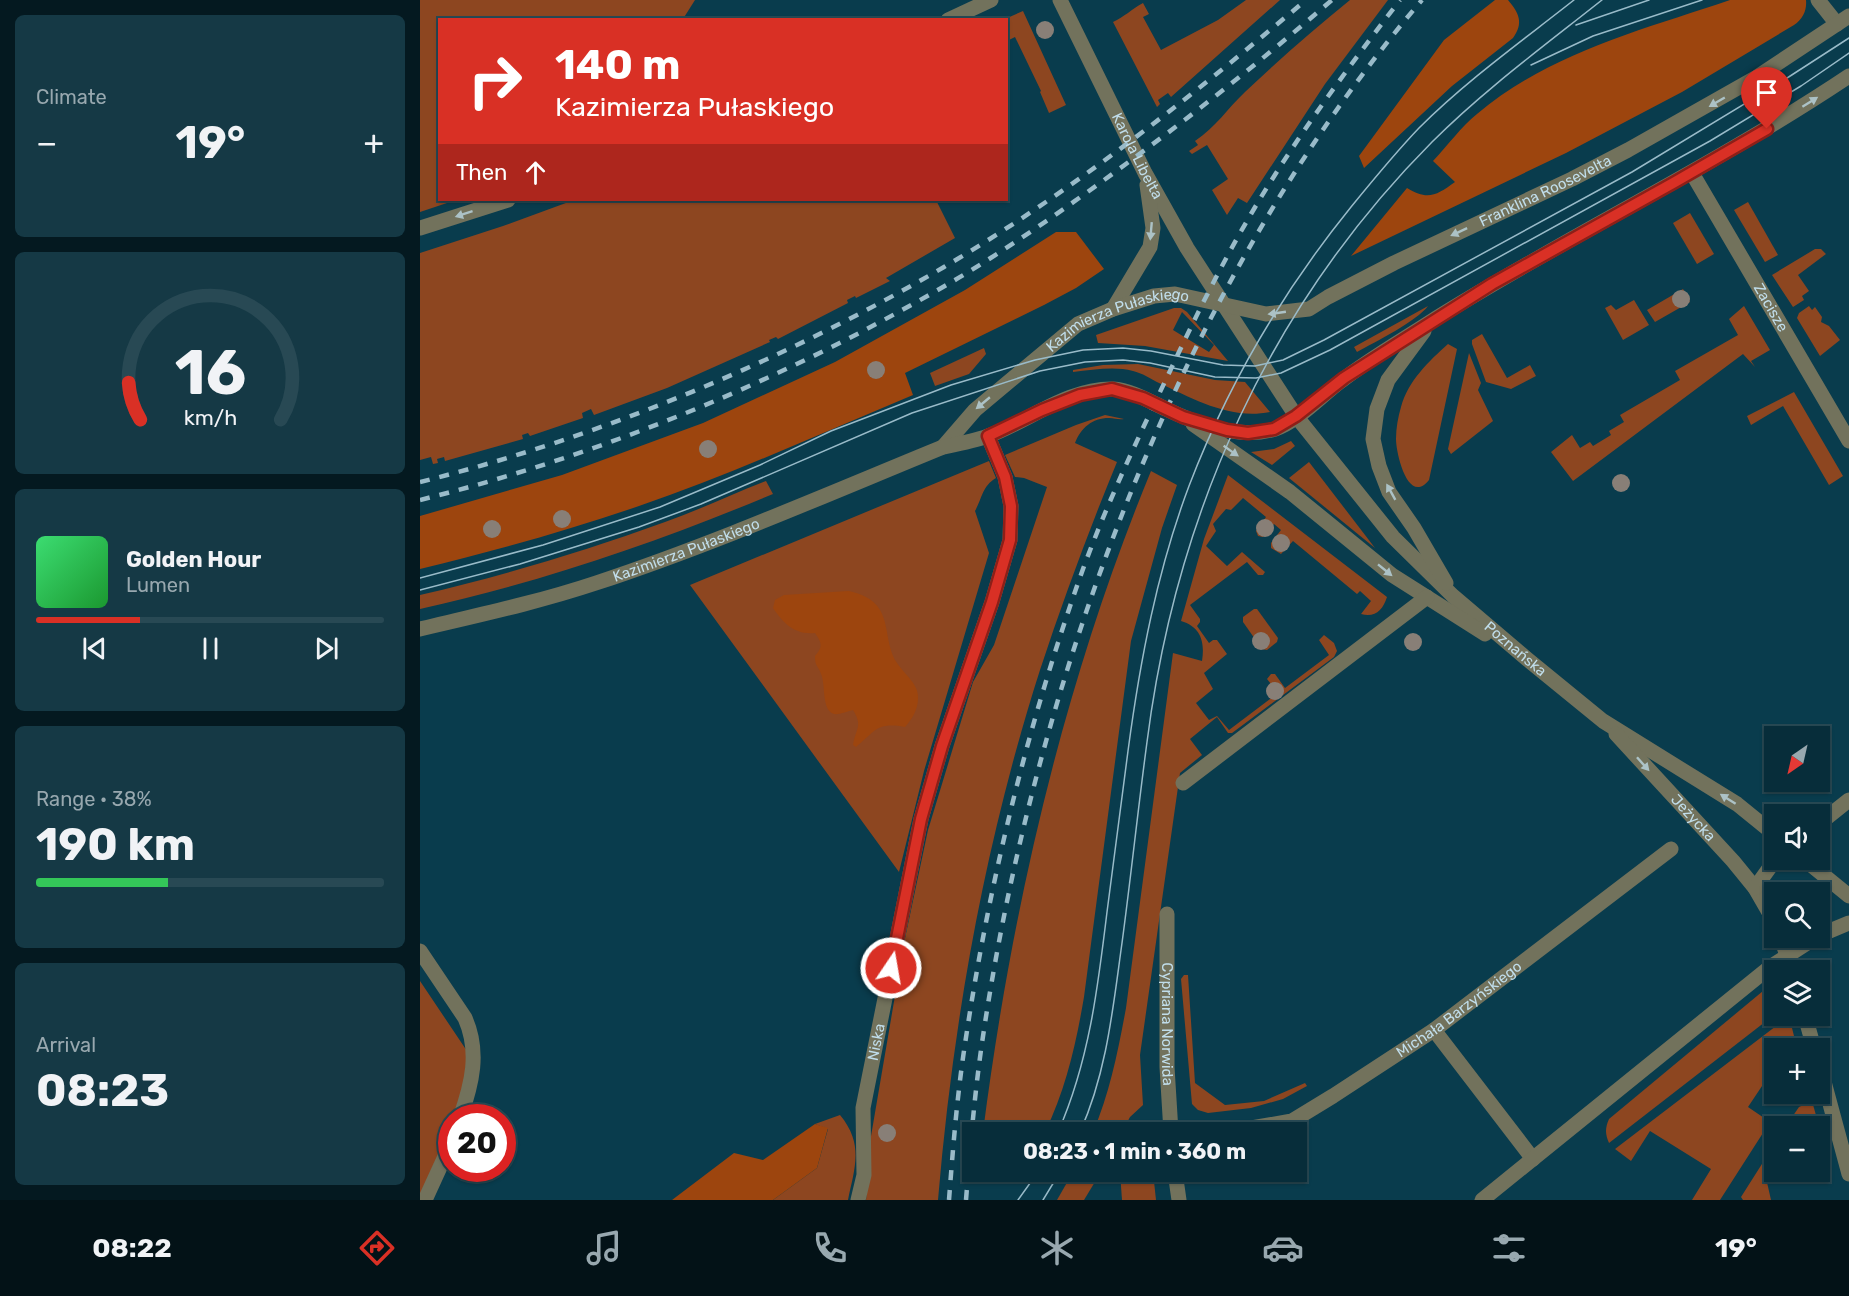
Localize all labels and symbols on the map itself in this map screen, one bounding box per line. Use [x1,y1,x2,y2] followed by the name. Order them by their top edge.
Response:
[1741,67,1792,129] pin
[1709,96,1725,107] one-way arrow
[1802,97,1818,108] one-way arrow
[1108,110,1167,202] street label: Karola Libelta
[1476,151,1614,231] street label: Franklina Roosevelta
[455,210,473,219] one-way arrow
[1147,222,1156,241] one-way arrow
[1450,228,1467,237] one-way arrow
[1750,280,1792,335] street label: Zacisze
[1042,285,1191,356] street label: Kazimierza Pułaskiego
[1268,308,1287,318] one-way arrow
[975,397,991,410] one-way arrow
[1223,445,1239,457] one-way arrow
[1386,483,1396,500] one-way arrow
[610,514,762,586] street label: Kazimierza Pułaskiego
[1377,563,1393,576] one-way arrow
[1481,618,1550,680] street label: Poznańska
[1764,726,1830,792] north arrow
[1636,756,1649,771] one-way arrow
[1667,791,1719,845] street label: Jeżycka
[1720,793,1736,804] one-way arrow
[859,936,923,1000] position arrow
[1393,957,1525,1061] street label: Michała Barzyńskiego
[1158,962,1177,1086] street label: Cypriana Norwida
[864,1022,889,1062] street label: Niska
[438,1104,516,1182] speed limit sign: 20

